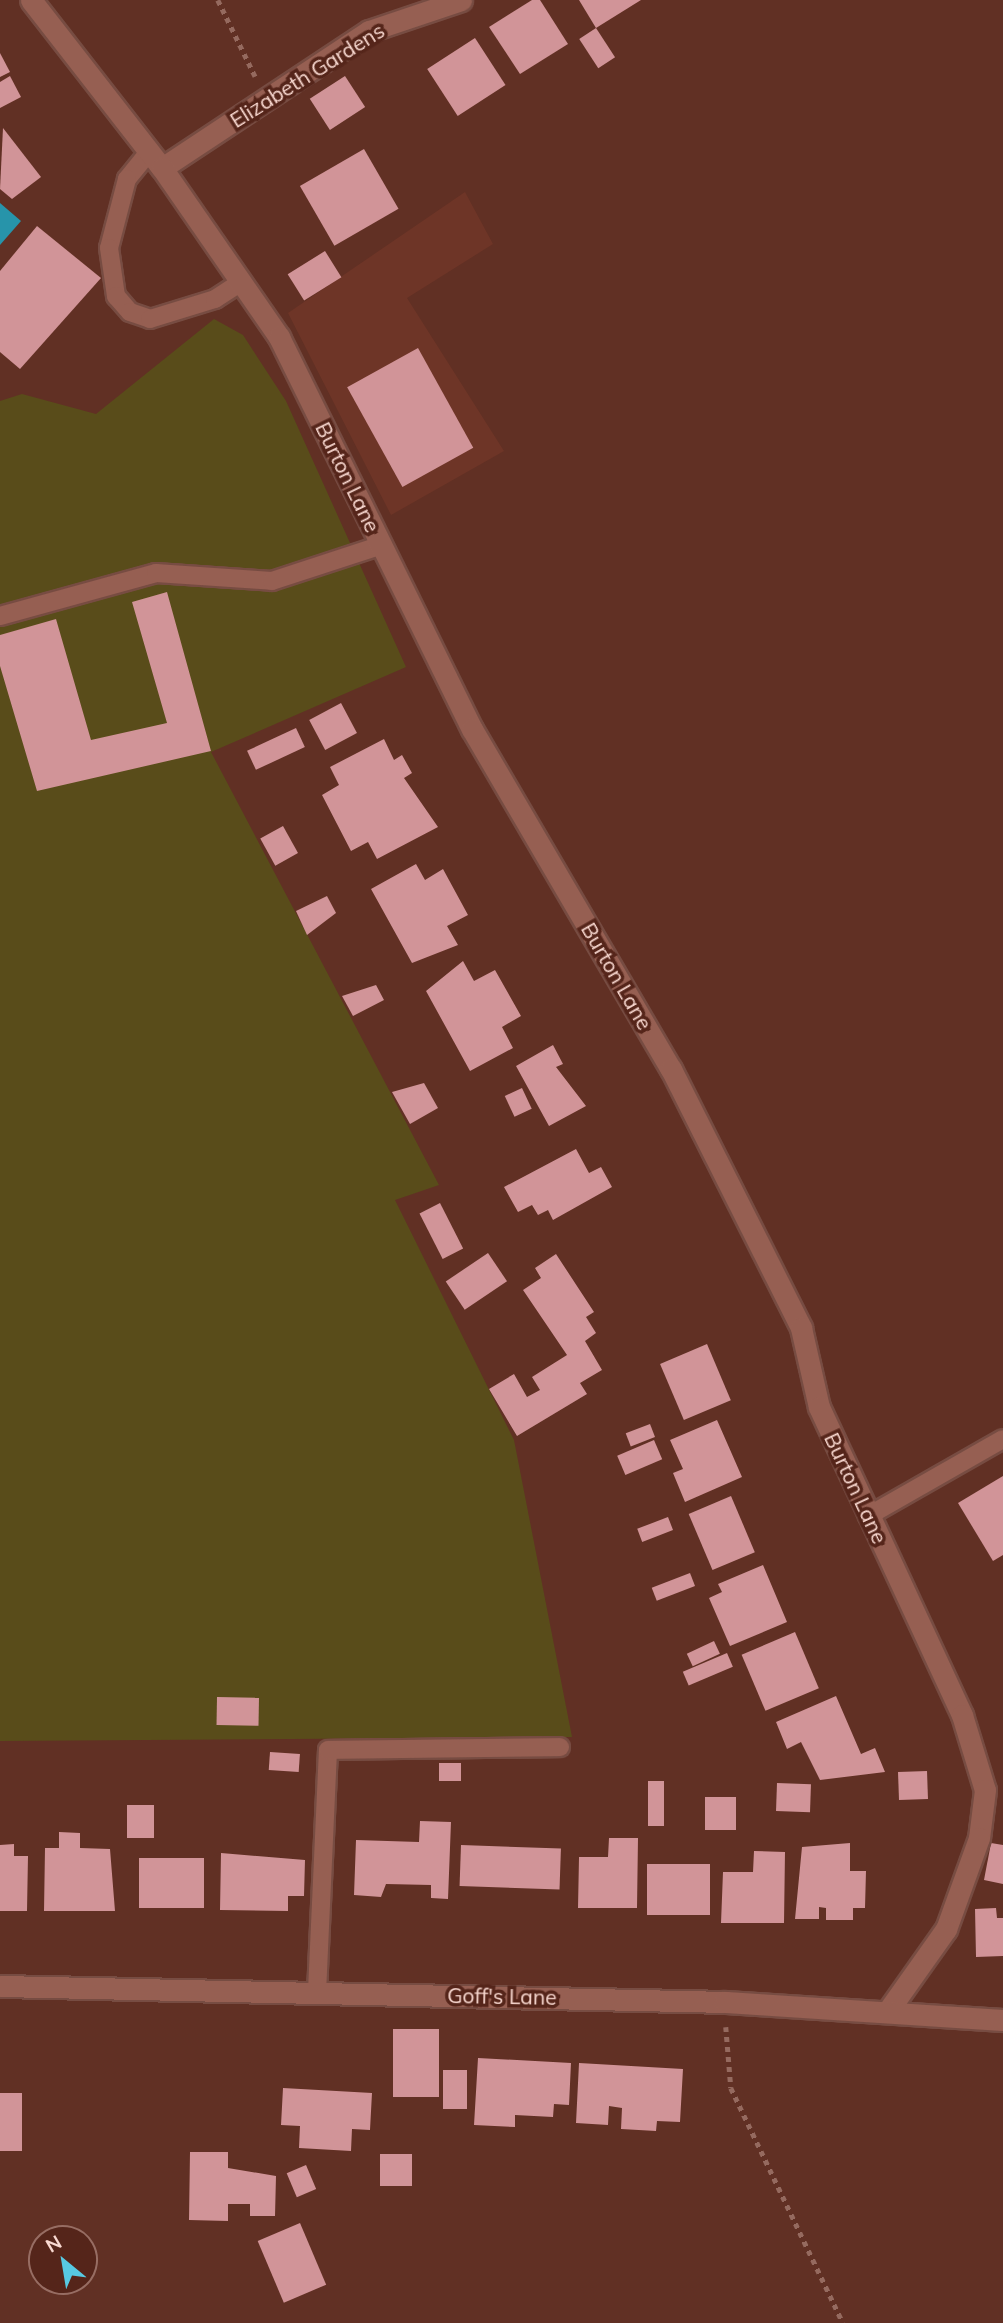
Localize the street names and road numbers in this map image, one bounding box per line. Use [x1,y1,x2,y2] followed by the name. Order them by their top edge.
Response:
[225,17,389,133] street label: Elizabeth Gardens
[311,418,385,536] street label: Burton Lane
[576,918,658,1034] street label: Burton Lane
[819,1429,893,1547] street label: Burton Lane
[447,1982,557,2010] street label: Goff's Lane

